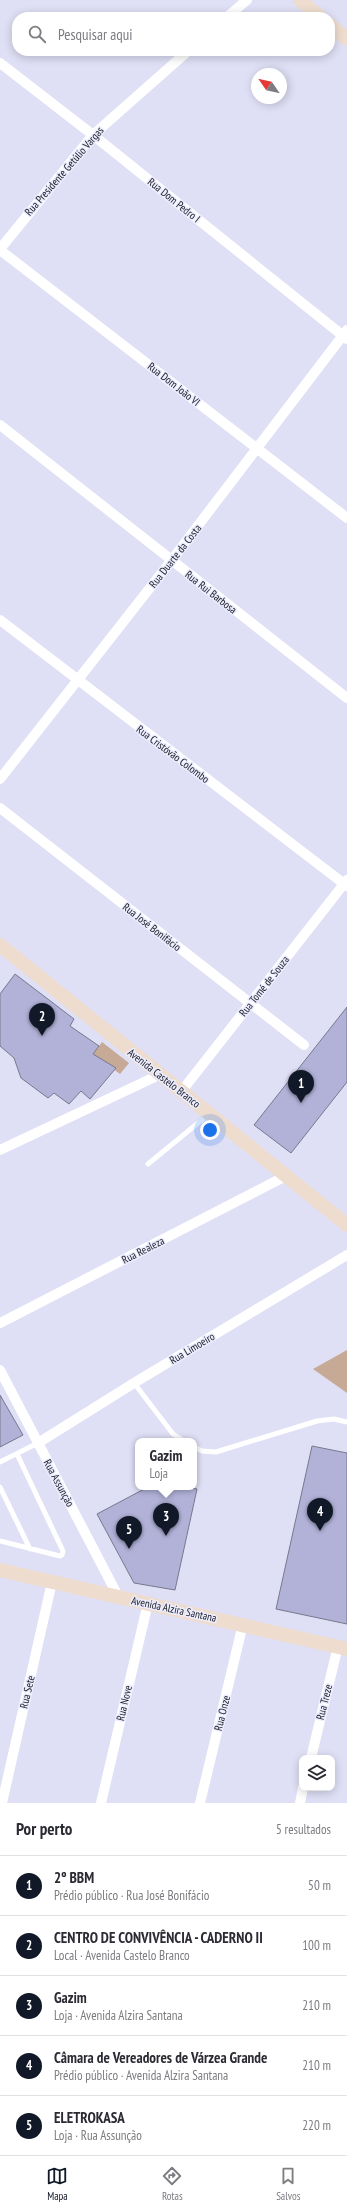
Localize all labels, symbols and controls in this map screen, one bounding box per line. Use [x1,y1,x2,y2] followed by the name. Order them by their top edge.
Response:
[12,12,335,56] search box
[26,23,48,45] icon: search
[58,25,132,44] text: Pesquisar aqui
[251,68,287,104] north arrow
[21,123,107,218] street label: Rua Presidente Getúlio Vargas
[145,175,203,225] street label: Rua Dom Pedro I
[145,359,203,409] street label: Rua Dom João VI
[146,521,204,591] street label: Rua Duarte da Costa
[182,567,240,617] street label: Rua Rui Barbosa
[134,722,212,786] street label: Rua Cristóvão Colombo
[120,900,184,954] street label: Rua José Bonifácio
[236,953,292,1019] street label: Rua Tomé de Souza
[29,1003,55,1036] pin: 2
[125,1045,203,1111] street label: Avenida Castelo Branco
[288,1070,314,1103] pin: 1
[200,1120,220,1140] your location
[119,1233,167,1267] street label: Rua Realeza
[167,1329,217,1367] street label: Rua Limoeiro
[135,1438,197,1490] popup
[150,1446,182,1465] text: Gazim
[41,1457,77,1509] street label: Rua Assunção
[150,1465,168,1482] text: Loja
[307,1498,333,1531] pin: 4
[153,1503,179,1536] pin: 3
[116,1516,142,1549] pin: 5
[130,1593,218,1625] street label: Avenida Alzira Santana
[16,1674,38,1710] street label: Rua Sete
[313,1682,335,1721] street label: Rua Treze
[113,1683,135,1722] street label: Rua Nove
[211,1693,233,1732] street label: Rua Onze
[299,1755,335,1791] map controls
[299,1755,335,1791] button: layers
[16,1818,72,1840] text: Por perto
[276,1821,331,1838] text: 5 resultados
[54,1868,94,1887] text: 2º BBM
[26,1877,32,1894] text: 1
[308,1877,331,1894] text: 50 m
[54,1887,209,1904] text: Prédio público · Rua José Bonifácio
[54,1928,263,1947] text: CENTRO DE CONVIVÊNCIA - CADERNO II
[26,1937,32,1954] text: 2
[302,1937,331,1954] text: 100 m
[54,1947,190,1964] text: Local · Avenida Castelo Branco
[54,1988,87,2007] text: Gazim
[26,1997,32,2014] text: 3
[302,1997,331,2014] text: 210 m
[54,2007,183,2024] text: Loja · Avenida Alzira Santana
[54,2048,267,2067] text: Câmara de Vereadores de Várzea Grande
[26,2057,32,2074] text: 4
[302,2057,331,2074] text: 210 m
[54,2067,228,2084] text: Prédio público · Avenida Alzira Santana
[54,2108,125,2127] text: ELETROKASA
[26,2117,32,2134] text: 5
[302,2117,331,2134] text: 220 m
[54,2127,142,2144] text: Loja · Rua Assunção
[46,2165,68,2203] tab: Mapa
[161,2165,183,2203] tab: Rotas
[276,2165,301,2203] tab: Salvos

